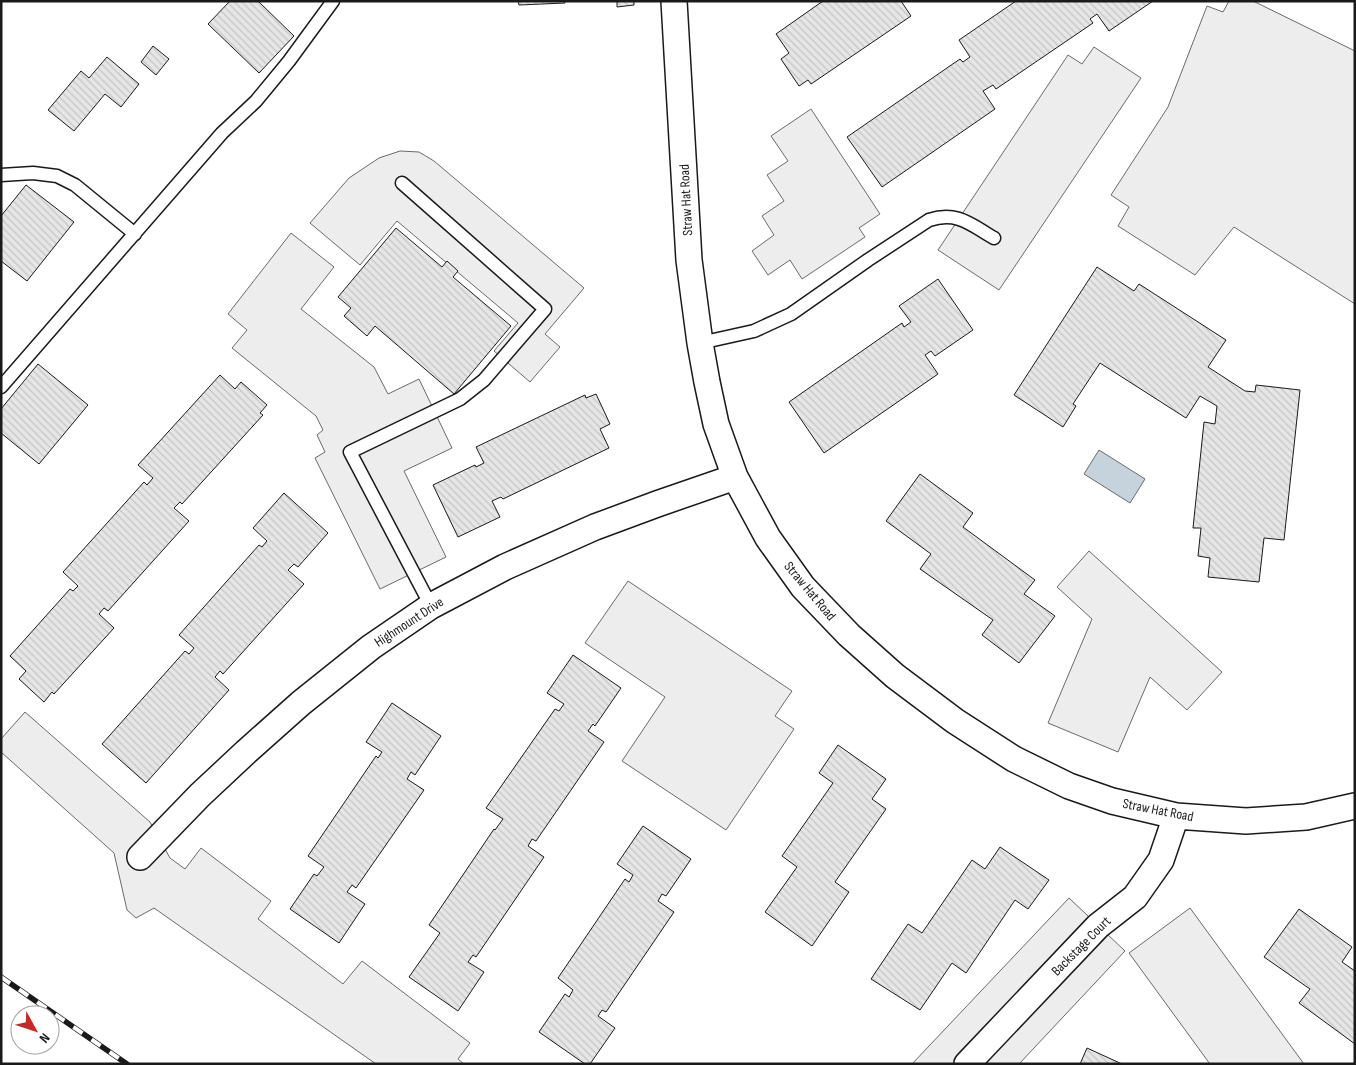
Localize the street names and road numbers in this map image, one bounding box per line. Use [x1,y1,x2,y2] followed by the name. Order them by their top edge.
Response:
[676,164,696,236] street label: Straw Hat Road
[780,558,840,624] street label: Straw Hat Road
[371,593,447,651] street label: Highmount Drive
[1121,795,1195,825] street label: Straw Hat Road
[1048,913,1114,979] street label: Backstage Court

